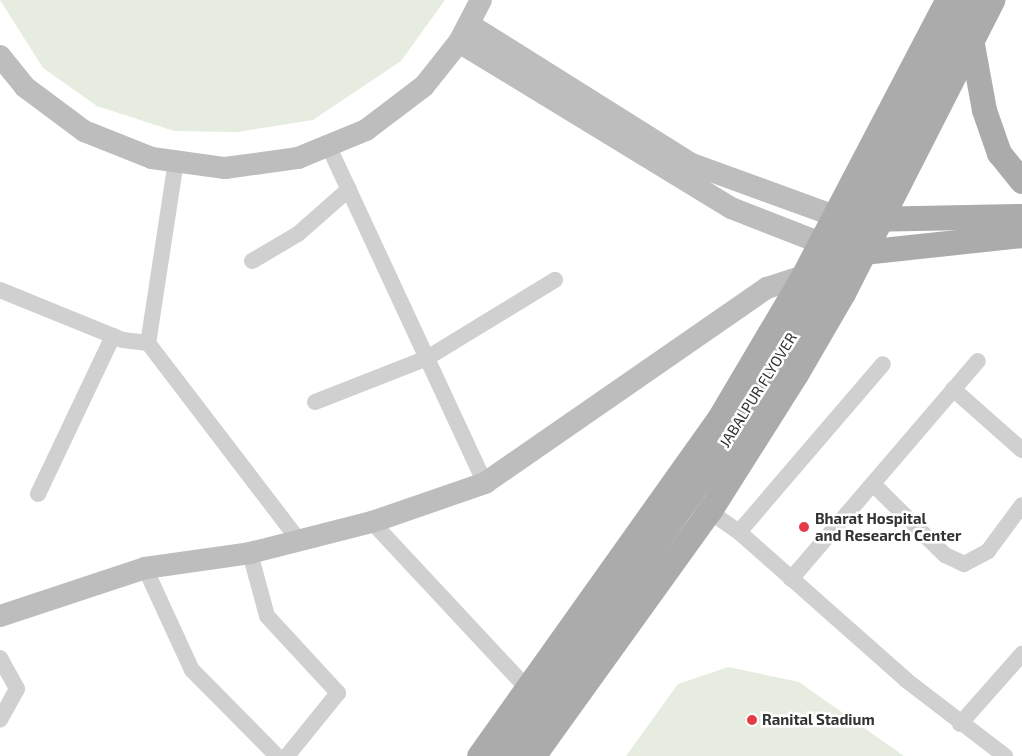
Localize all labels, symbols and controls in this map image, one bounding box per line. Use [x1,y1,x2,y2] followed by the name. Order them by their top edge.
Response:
[715,329,801,451] street label: JABALPUR FLYOVER
[815,509,961,544] place label: Bharat Hospital and Research Center
[797,520,811,534] marker: Bharat Hospital and Research Center
[762,711,875,729] place label: Ranital Stadium
[746,714,758,726] marker: Ranital Stadium

